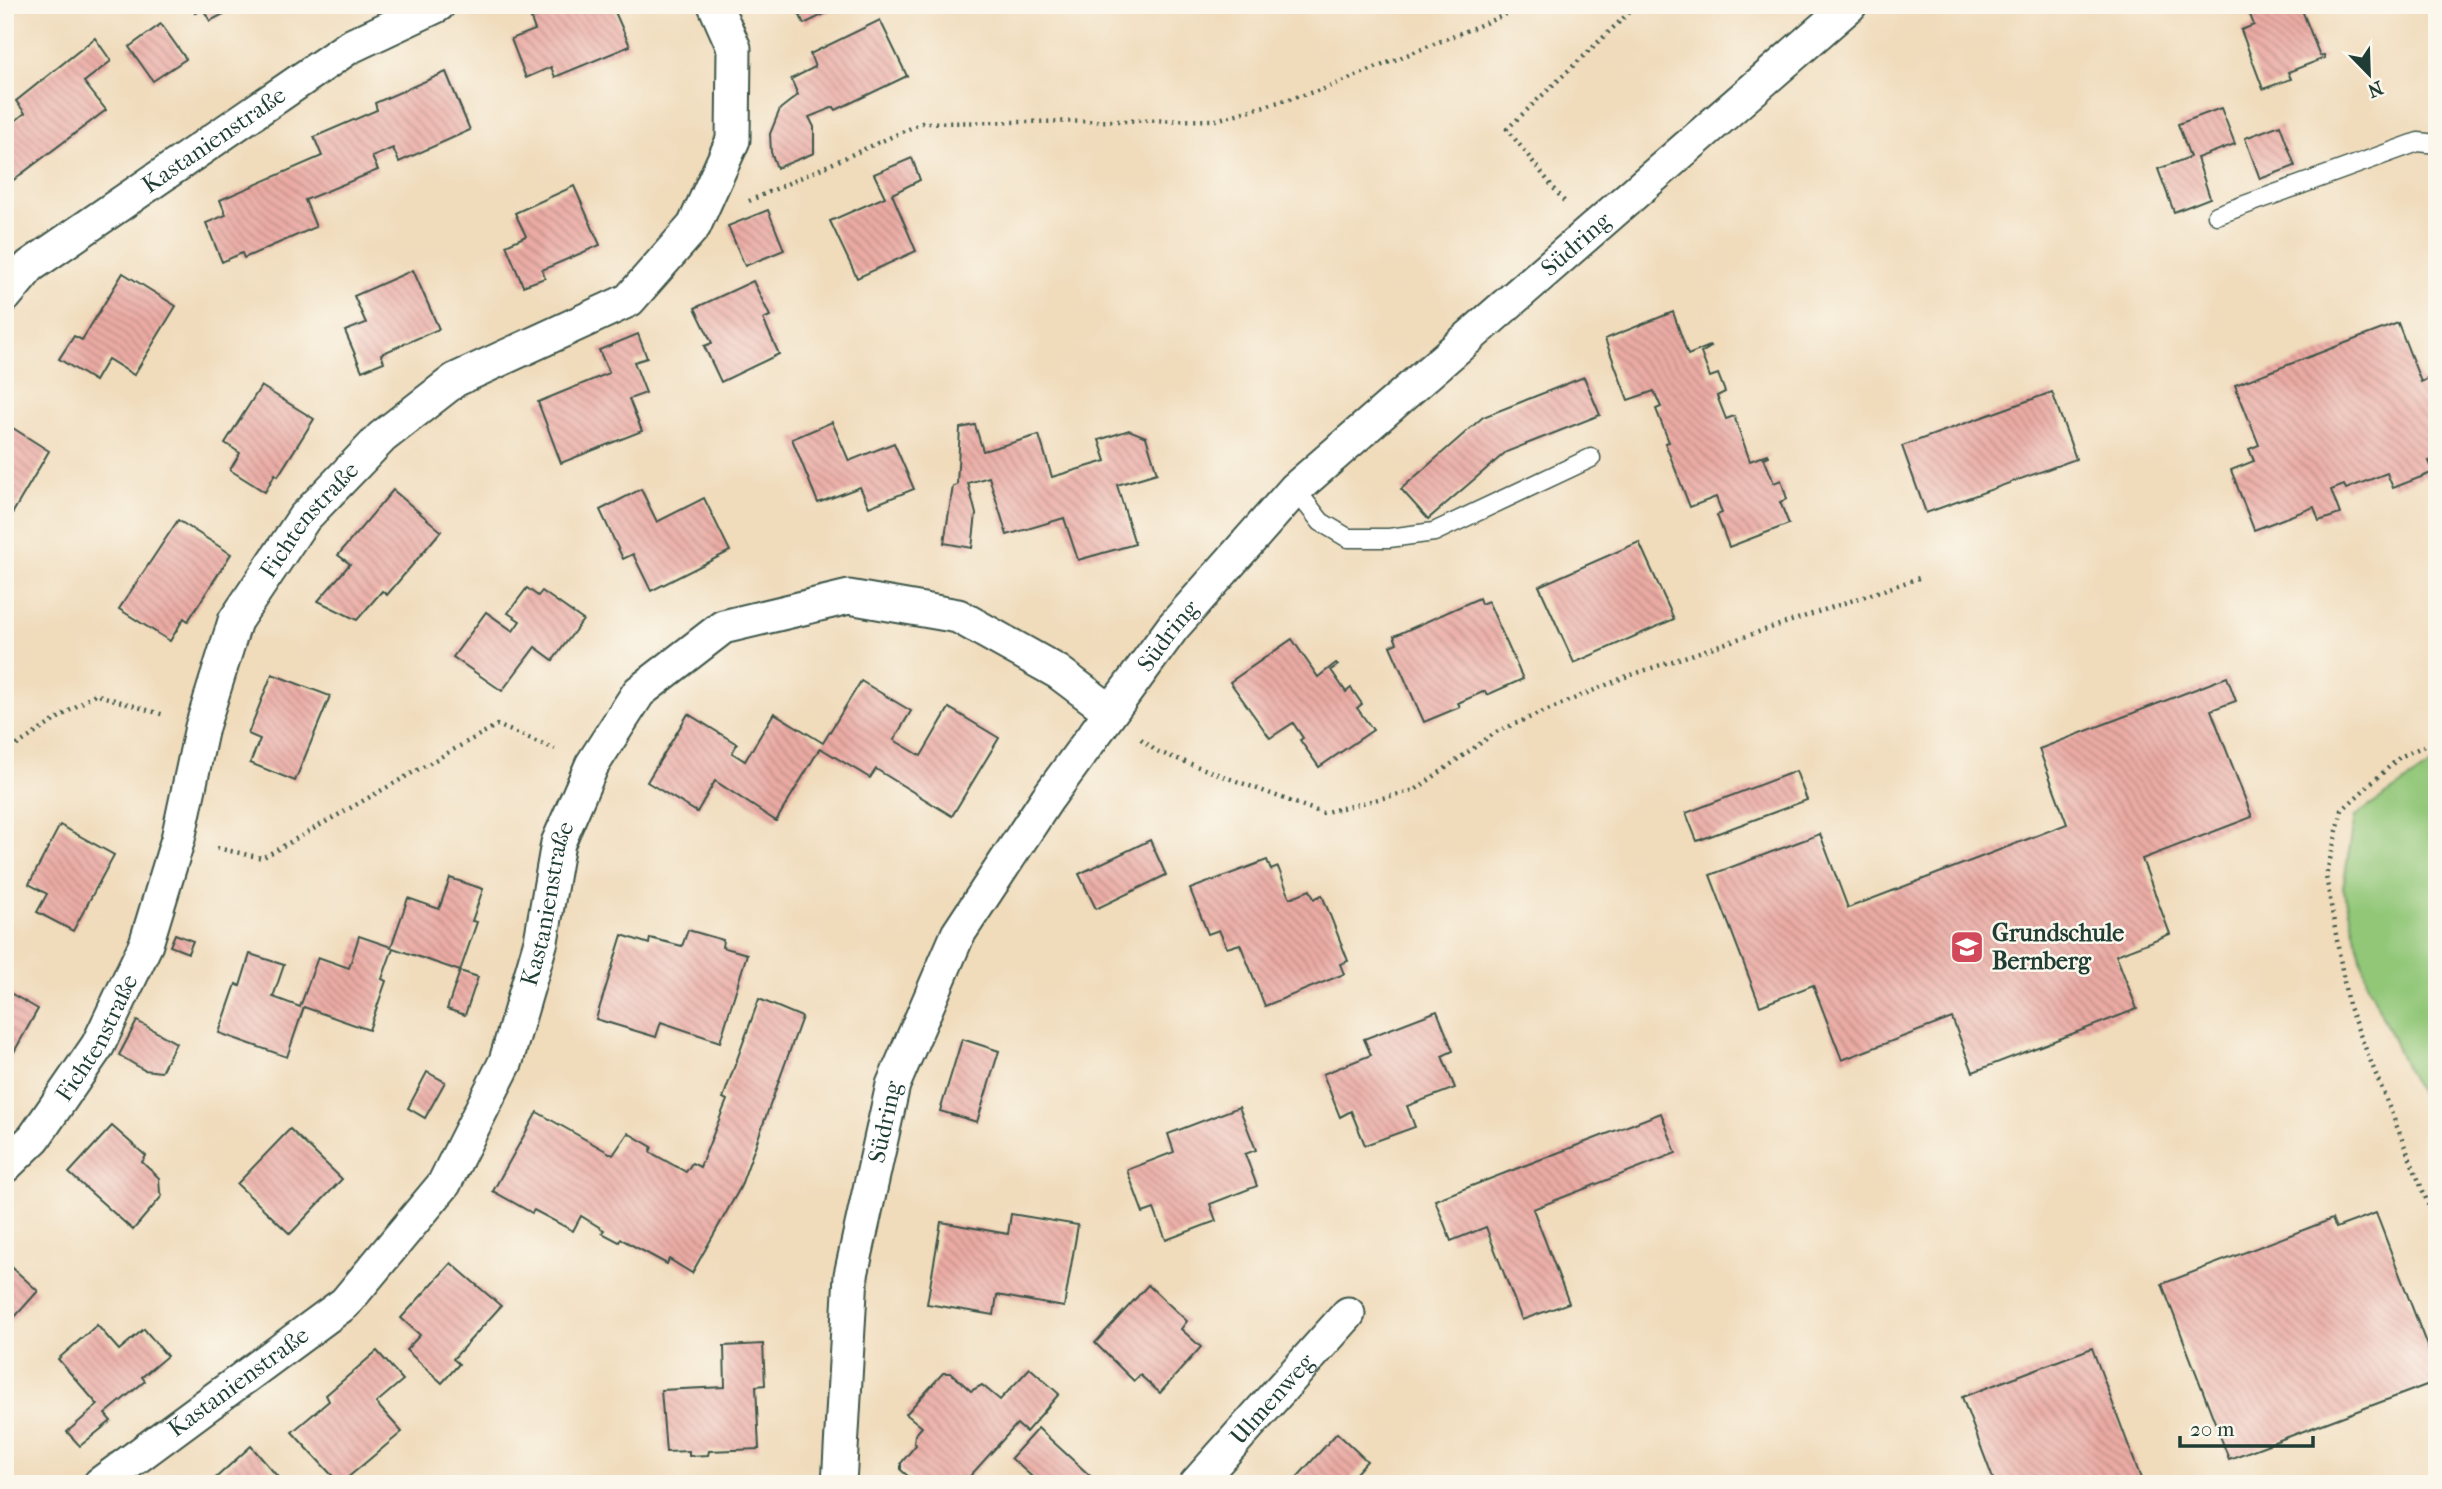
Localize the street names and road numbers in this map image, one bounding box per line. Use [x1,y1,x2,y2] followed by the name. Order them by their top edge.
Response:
[137,81,291,199] street label: Kastanienstraße
[1535,206,1617,282] street label: Südring
[254,456,364,583] street label: Fichtenstraße
[1131,593,1205,677] street label: Südring
[515,817,580,989] street label: Kastanienstraße
[50,970,144,1107] street label: Fichtenstraße
[862,1077,908,1166] street label: Südring
[163,1321,314,1443] street label: Kastanienstraße
[1224,1347,1321,1450] street label: Ulmenweg

